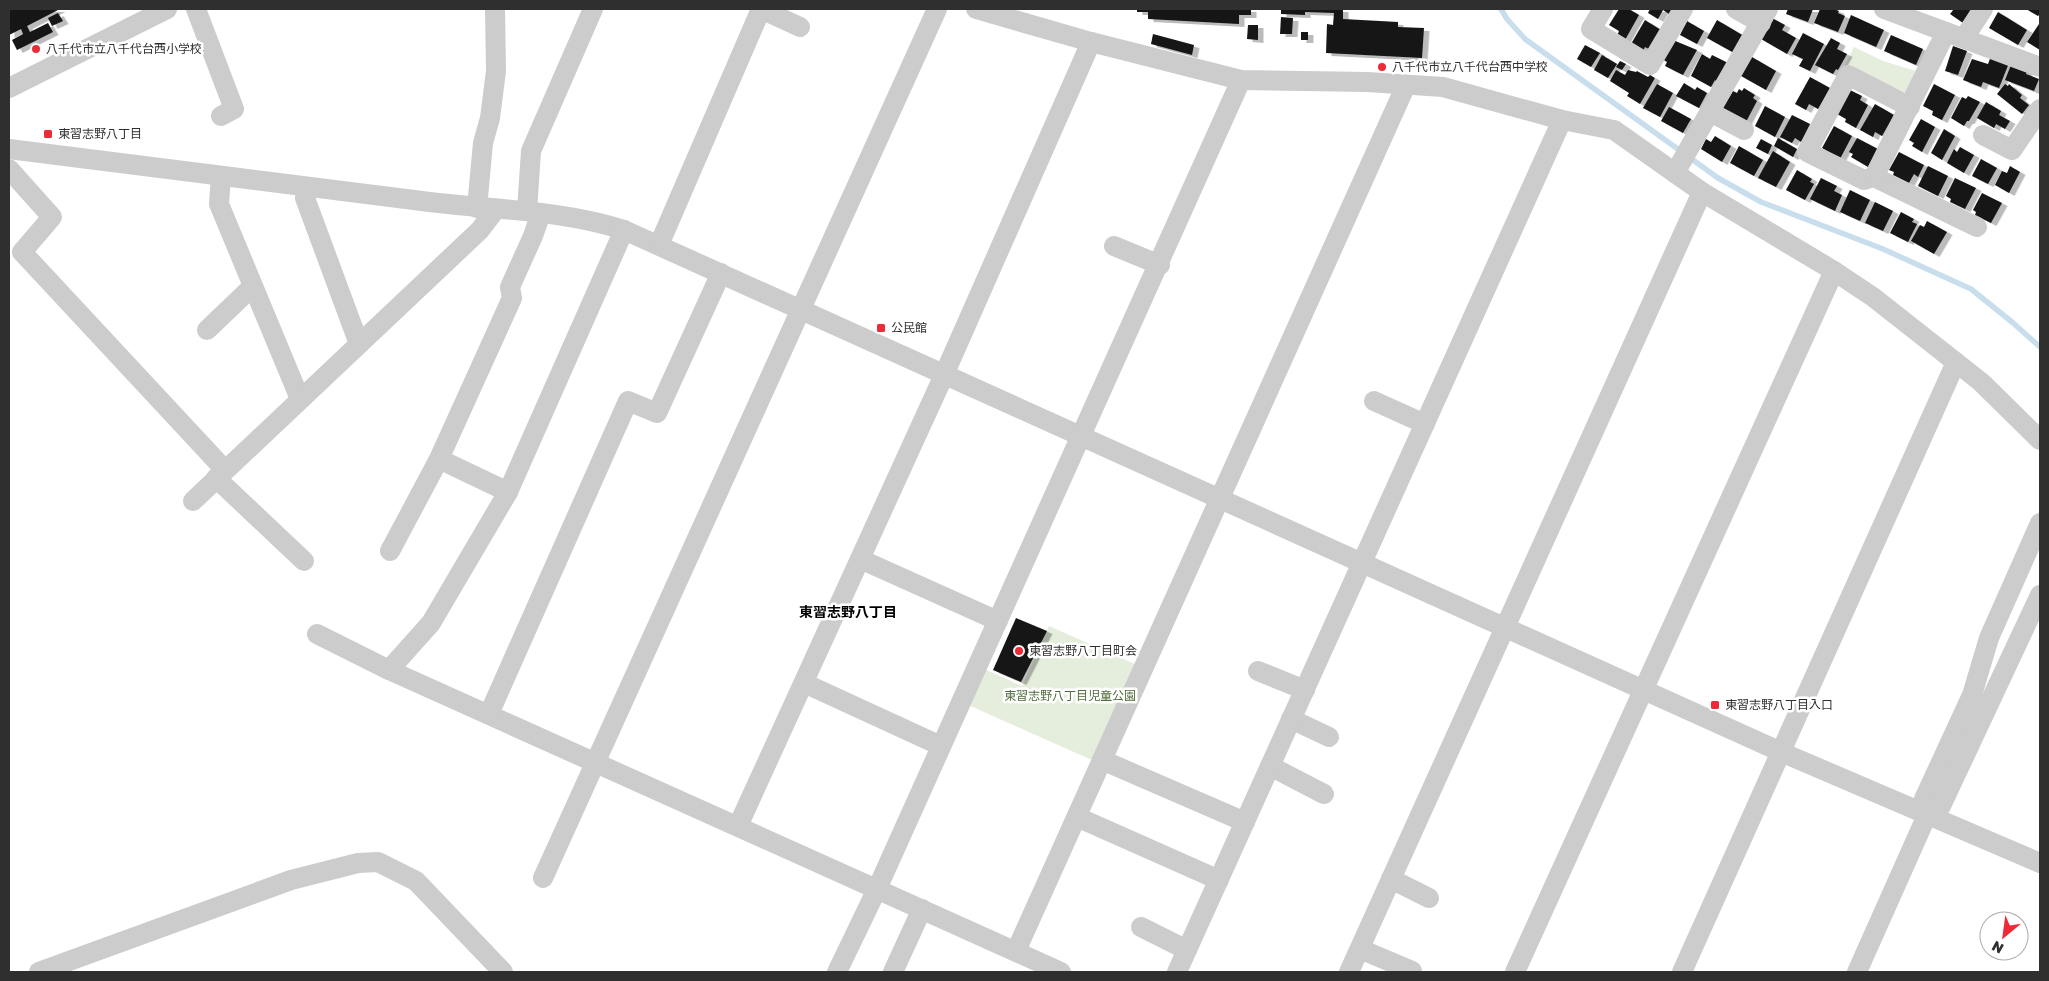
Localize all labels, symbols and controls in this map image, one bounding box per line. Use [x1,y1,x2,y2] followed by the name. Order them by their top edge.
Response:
[46,41,202,56] place label: 八千代市立八千代台西小学校
[30,43,42,55] marker: 八千代市立八千代台西小学校
[1392,59,1548,74] place label: 八千代市立八千代台西中学校
[1376,61,1388,73] marker: 八千代市立八千代台西中学校
[58,126,142,141] place label: 東習志野八丁目
[42,128,54,140] marker: 東習志野八丁目
[891,320,927,335] place label: 公民館
[875,322,887,334] marker: 公民館
[799,603,897,620] district label: 東習志野八丁目
[1029,643,1137,658] place label: 東習志野八丁目町会
[1013,645,1025,657] marker: 東習志野八丁目町会
[1004,688,1136,703] park label: 東習志野八丁目児童公園
[1725,697,1833,712] place label: 東習志野八丁目入口
[1709,699,1721,711] marker: 東習志野八丁目入口
[1979,911,2029,961] north arrow
[1989,938,2006,958] text: N

